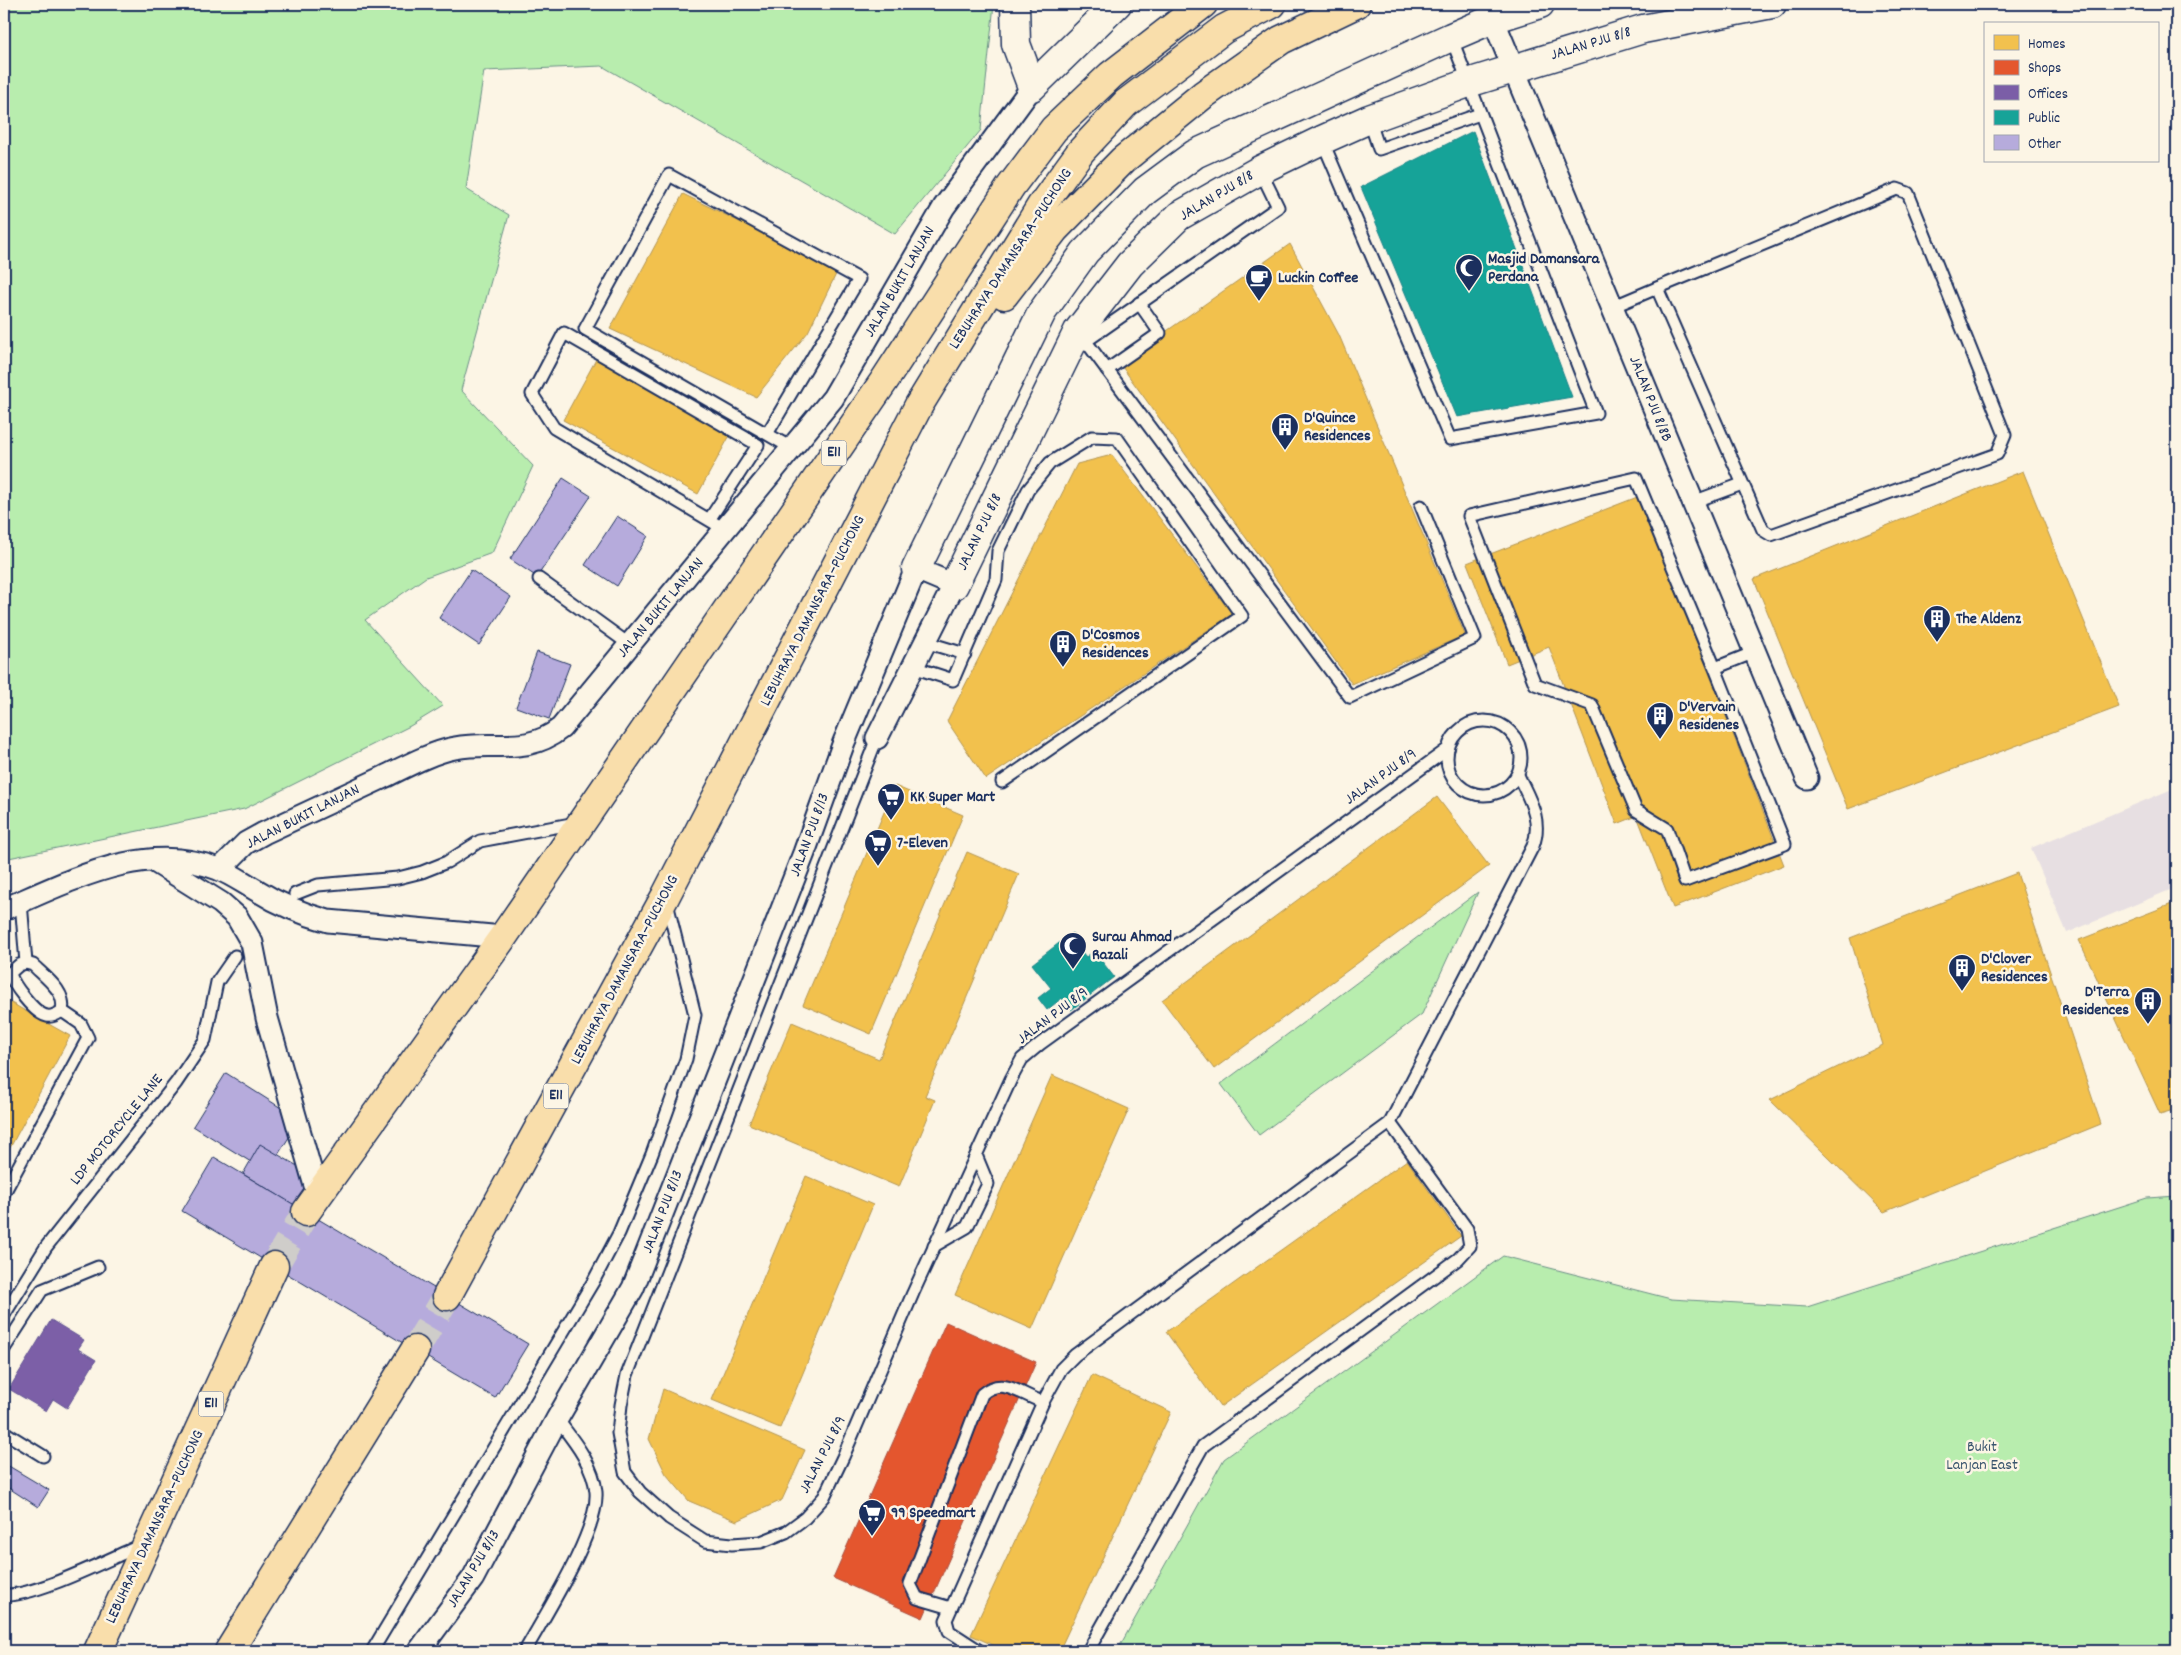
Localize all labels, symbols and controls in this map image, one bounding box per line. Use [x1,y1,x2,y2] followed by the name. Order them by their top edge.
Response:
[1548,21,1634,67] street label: JALAN PJU 8/8
[1984,22,2158,162] legend
[2028,34,2066,56] text: Homes
[2028,58,2061,80] text: Shops
[2028,84,2068,106] text: Offices
[2028,108,2060,130] text: Public
[2028,134,2062,156] text: Other
[944,164,1078,354] street label: LEBUHRAYA DAMANSARA–PUCHONG
[1175,165,1259,227] street label: JALAN PJU 8/8
[859,222,941,342] street label: JALAN BUKIT LANJAN
[1488,248,1601,289] place label: Masjid Damansara Perdana
[1454,253,1484,292] mosque icon: Masjid Damansara Perdana
[1244,263,1274,302] cafe icon: Luckin Coffee
[1278,267,1358,290] place label: Luckin Coffee
[1622,353,1678,445] street label: JALAN PJU 8/8B
[1304,407,1371,448] place label: D'Quince Residences
[1270,412,1300,451] building icon: D'Quince Residences
[822,440,846,466] road number: E11
[951,490,1009,574] street label: JALAN PJU 8/8
[755,512,871,710] street label: LEBUHRAYA DAMANSARA–PUCHONG
[612,553,710,663] street label: JALAN BUKIT LANJAN
[1922,604,1952,643] building icon: The Aldenz
[1956,608,2022,631] place label: The Aldenz
[1082,624,1149,665] place label: D'Cosmos Residences
[1048,629,1078,668] building icon: D'Cosmos Residences
[1679,696,1739,737] place label: D'Vervain Residenes
[1645,701,1675,740] building icon: D'Vervain Residenes
[1340,743,1422,811] street label: JALAN PJU 8/9
[242,778,364,856] street label: JALAN BUKIT LANJAN
[876,782,906,821] supermarket icon: KK Super Mart
[910,786,995,809] place label: KK Super Mart
[784,790,836,880] street label: JALAN PJU 8/13
[863,828,893,867] supermarket icon: 7-Eleven
[897,832,948,855] place label: 7-Eleven
[565,871,685,1069] street label: LEBUHRAYA DAMANSARA–PUCHONG
[1092,926,1172,967] place label: Surau Ahmad Razali
[1058,931,1088,970] mosque icon: Surau Ahmad Razali
[1981,948,2048,989] place label: D'Clover Residences
[1947,953,1977,992] building icon: D'Clover Residences
[1012,981,1094,1051] street label: JALAN PJU 8/9
[2062,981,2130,1022] place label: D'Terra Residences
[2133,986,2163,1025] building icon: D'Terra Residences
[65,1069,170,1191] street label: LDP MOTORCYCLE LANE
[544,1084,568,1108] road number: E11
[637,1167,689,1257] street label: JALAN PJU 8/13
[198,1392,224,1416] road number: E11
[794,1412,852,1498] street label: JALAN PJU 8/9
[100,1426,210,1628] street label: LEBUHRAYA DAMANSARA–PUCHONG
[1946,1436,2018,1477] park label: Bukit Lanjan East
[857,1498,887,1537] supermarket icon: 99 Speedmart
[891,1502,976,1525] place label: 99 Speedmart
[442,1526,506,1612] street label: JALAN PJU 8/13

